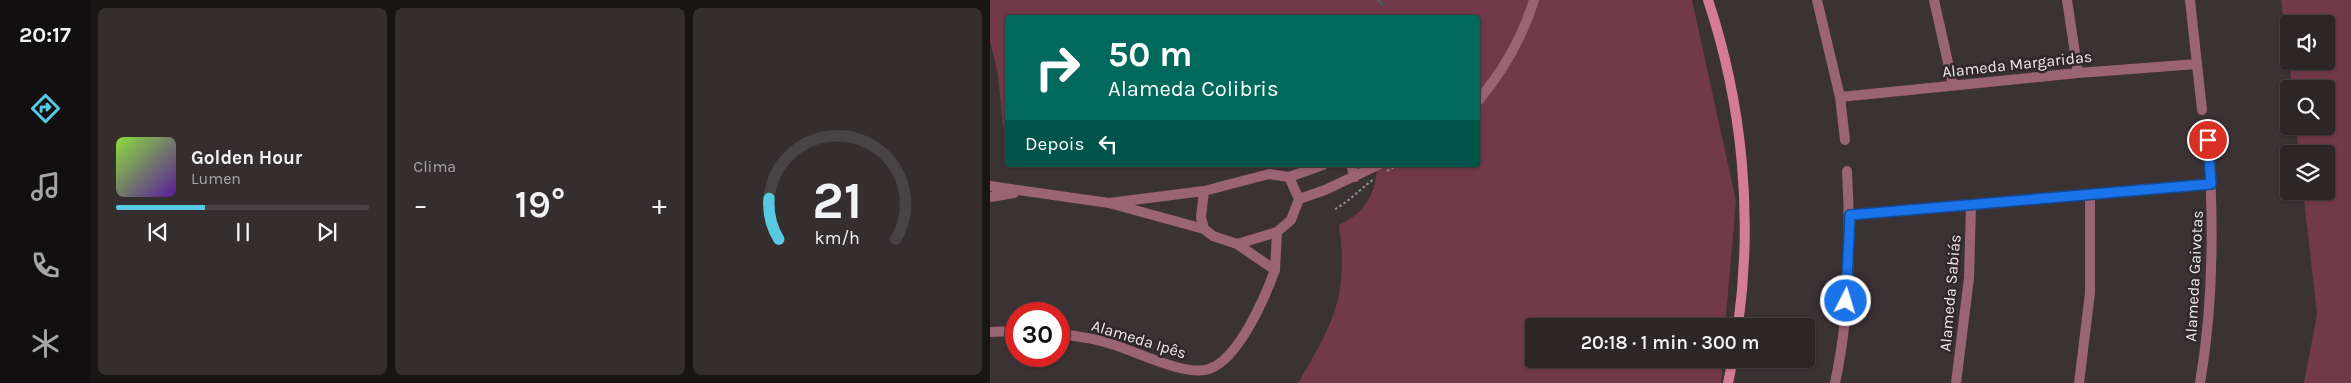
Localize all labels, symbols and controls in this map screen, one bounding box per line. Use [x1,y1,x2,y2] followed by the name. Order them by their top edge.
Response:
[2280,15,2335,200] map controls
[2280,15,2335,70] button: sound
[19,22,71,48] text: 20:17
[1108,34,1193,75] text: 50 m
[1025,35,1090,100] icon: right
[1941,47,2093,81] street label: Alameda Margaridas
[1108,76,1279,102] text: Alameda Colibris
[2280,80,2335,135] button: search
[28,91,63,126] icon: directions
[2187,119,2229,161] pin
[2194,126,2222,154] icon: arrive
[1094,130,1122,158] icon: left
[1025,133,1084,155] text: Depois
[2280,145,2335,200] button: layers
[191,147,302,169] text: Golden Hour
[413,157,456,176] text: Clima
[28,169,63,204] icon: music
[191,169,241,188] text: Lumen
[812,170,862,231] text: 21
[515,182,565,227] text: 19°
[413,188,428,221] text: −
[652,188,667,221] text: +
[2181,210,2207,342] street label: Alameda Gaivotas
[144,218,172,246] icon: previous
[229,218,257,246] icon: pause
[313,218,341,246] icon: next
[815,228,860,249] text: km/h
[1935,234,1965,352] street label: Alameda Sabiás
[28,248,63,283] icon: phone
[1819,274,1871,326] position arrow
[1005,302,1070,367] speed limit sign: 30
[1089,316,1189,362] street label: Alameda Ipês
[28,326,63,361] icon: climate
[1581,332,1759,354] text: 20:18 · 1 min · 300 m

